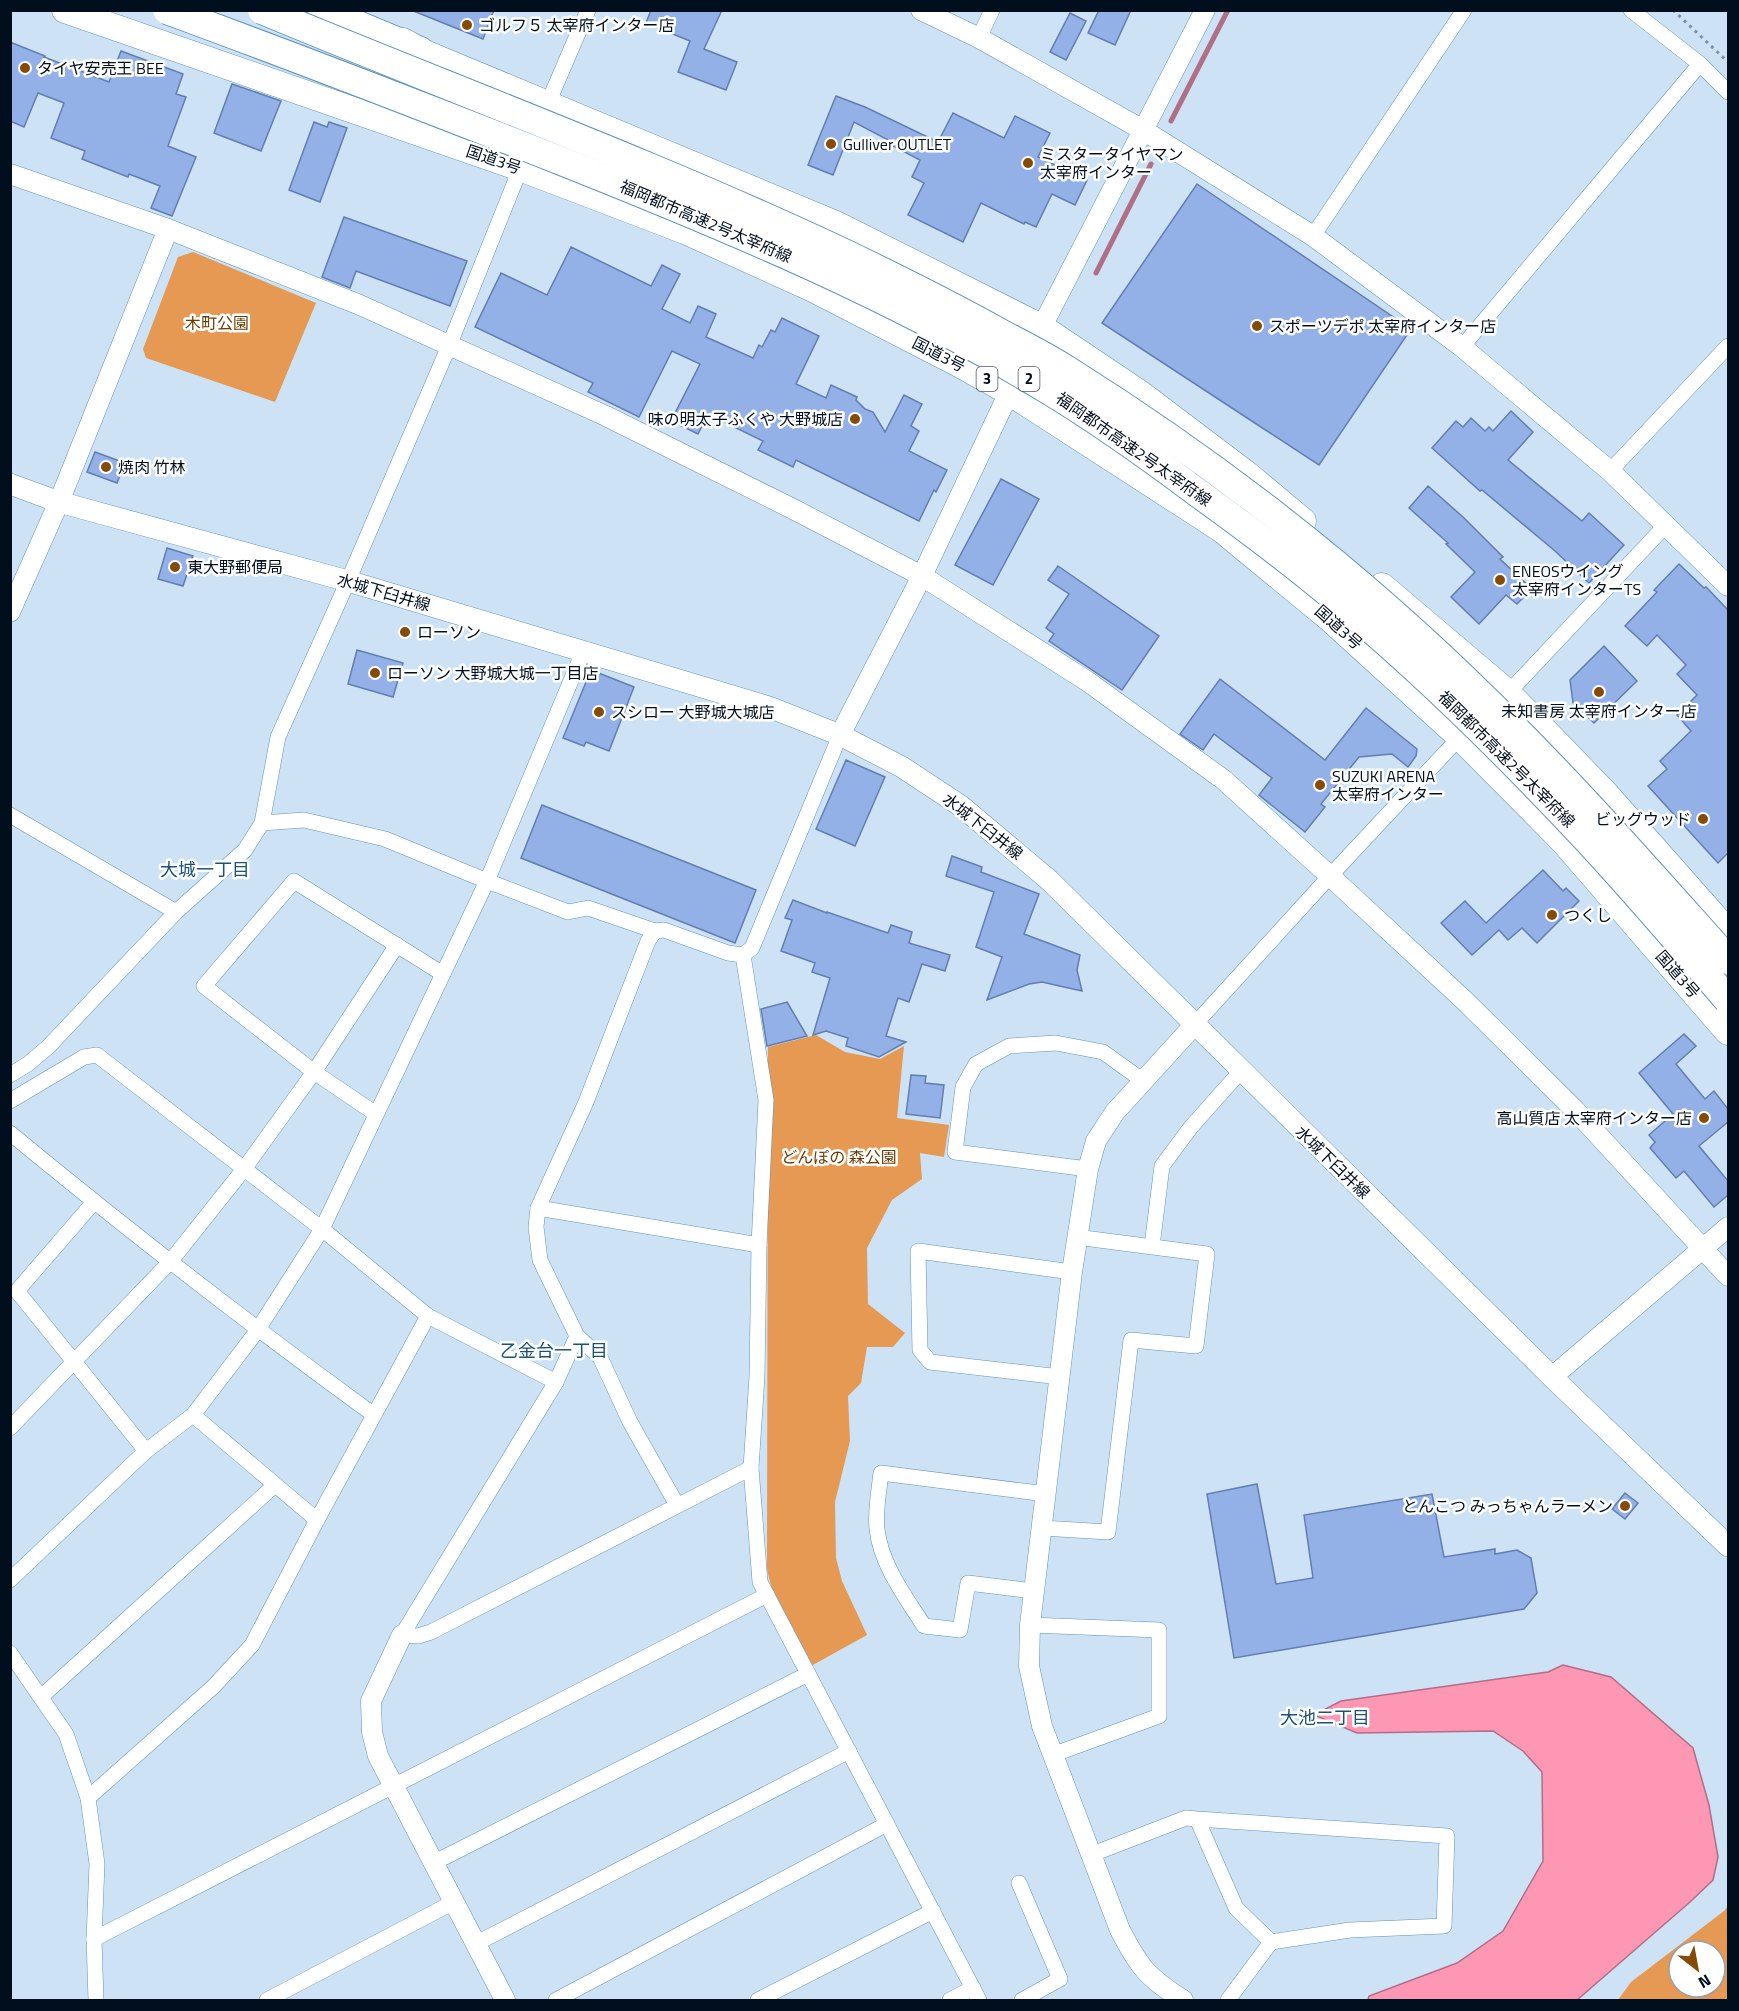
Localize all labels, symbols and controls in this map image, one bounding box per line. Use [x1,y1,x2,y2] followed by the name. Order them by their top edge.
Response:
[479,13,675,37] place label: ゴルフ５ 太宰府インター店
[460,18,474,32] marker: ゴルフ５ 太宰府インター店
[37,56,164,80] place label: タイヤ安売王 BEE
[18,61,32,75] marker: タイヤ安売王 BEE
[843,132,952,156] place label: Gulliver OUTLET
[824,137,838,151] marker: Gulliver OUTLET
[463,138,525,180] street label: 国道3号
[1040,142,1184,184] place label: ミスタータイヤマン 太宰府インター
[1021,156,1035,170] marker: ミスタータイヤマン 太宰府インター
[616,174,796,268] street label: 福岡都市高速2号太宰府線
[185,311,249,335] park label: 木町公園
[1269,314,1496,338] place label: スポーツデポ 太宰府インター店
[1250,319,1264,333] marker: スポーツデポ 太宰府インター店
[908,330,970,378] street label: 国道3号
[976,367,998,391] road number: 3
[1018,367,1040,391] road number: 2
[1051,386,1217,512] street label: 福岡都市高速2号太宰府線
[647,407,843,431] place label: 味の明太子ふくや 大野城店
[848,412,862,426] marker: 味の明太子ふくや 大野城店
[118,455,186,479] place label: 焼肉 竹林
[99,460,113,474] marker: 焼肉 竹林
[187,555,283,579] place label: 東大野郵便局
[1512,559,1641,601] place label: ENEOSウイング 太宰府インターTS
[168,560,182,574] marker: 東大野郵便局
[335,567,433,617] street label: 水城下臼井線
[1493,573,1507,587] marker: ENEOSウイング 太宰府インターTS
[1310,599,1368,655] street label: 国道3号
[417,620,481,644] place label: ローソン
[398,625,412,639] marker: ローソン
[387,661,599,685] place label: ローソン 大野城大城一丁目店
[368,666,382,680] marker: ローソン 大野城大城一丁目店
[1433,685,1581,833] street label: 福岡都市高速2号太宰府線
[1592,685,1606,699] marker: 未知書房 太宰府インター店
[1501,699,1697,723] place label: 未知書房 太宰府インター店
[611,700,775,724] place label: スシロー 大野城大城店
[592,705,606,719] marker: スシロー 大野城大城店
[1332,764,1444,806] place label: SUZUKI ARENA 太宰府インター
[1313,778,1327,792] marker: SUZUKI ARENA 太宰府インター
[938,787,1028,865] street label: 水城下臼井線
[1595,807,1691,831] place label: ビッグウッド
[1696,812,1710,826] marker: ビッグウッド
[160,856,250,883] district label: 大城一丁目
[1564,903,1612,927] place label: つくし
[1545,908,1559,922] marker: つくし
[1650,945,1706,1003] street label: 国道3号
[1496,1106,1692,1130] place label: 高山質店 太宰府インター店
[1697,1111,1711,1125] marker: 高山質店 太宰府インター店
[1290,1120,1376,1204] street label: 水城下臼井線
[781,1145,897,1169] park label: どんぽの 森公園
[500,1337,608,1364] district label: 乙金台一丁目
[1402,1494,1613,1518] place label: とんこつ みっちゃんラーメン
[1618,1499,1632,1513] marker: とんこつ みっちゃんラーメン
[1280,1704,1370,1731] district label: 大池二丁目
[1667,1939,1727,1999] north arrow
[1694,1969,1716,1995] text: N

